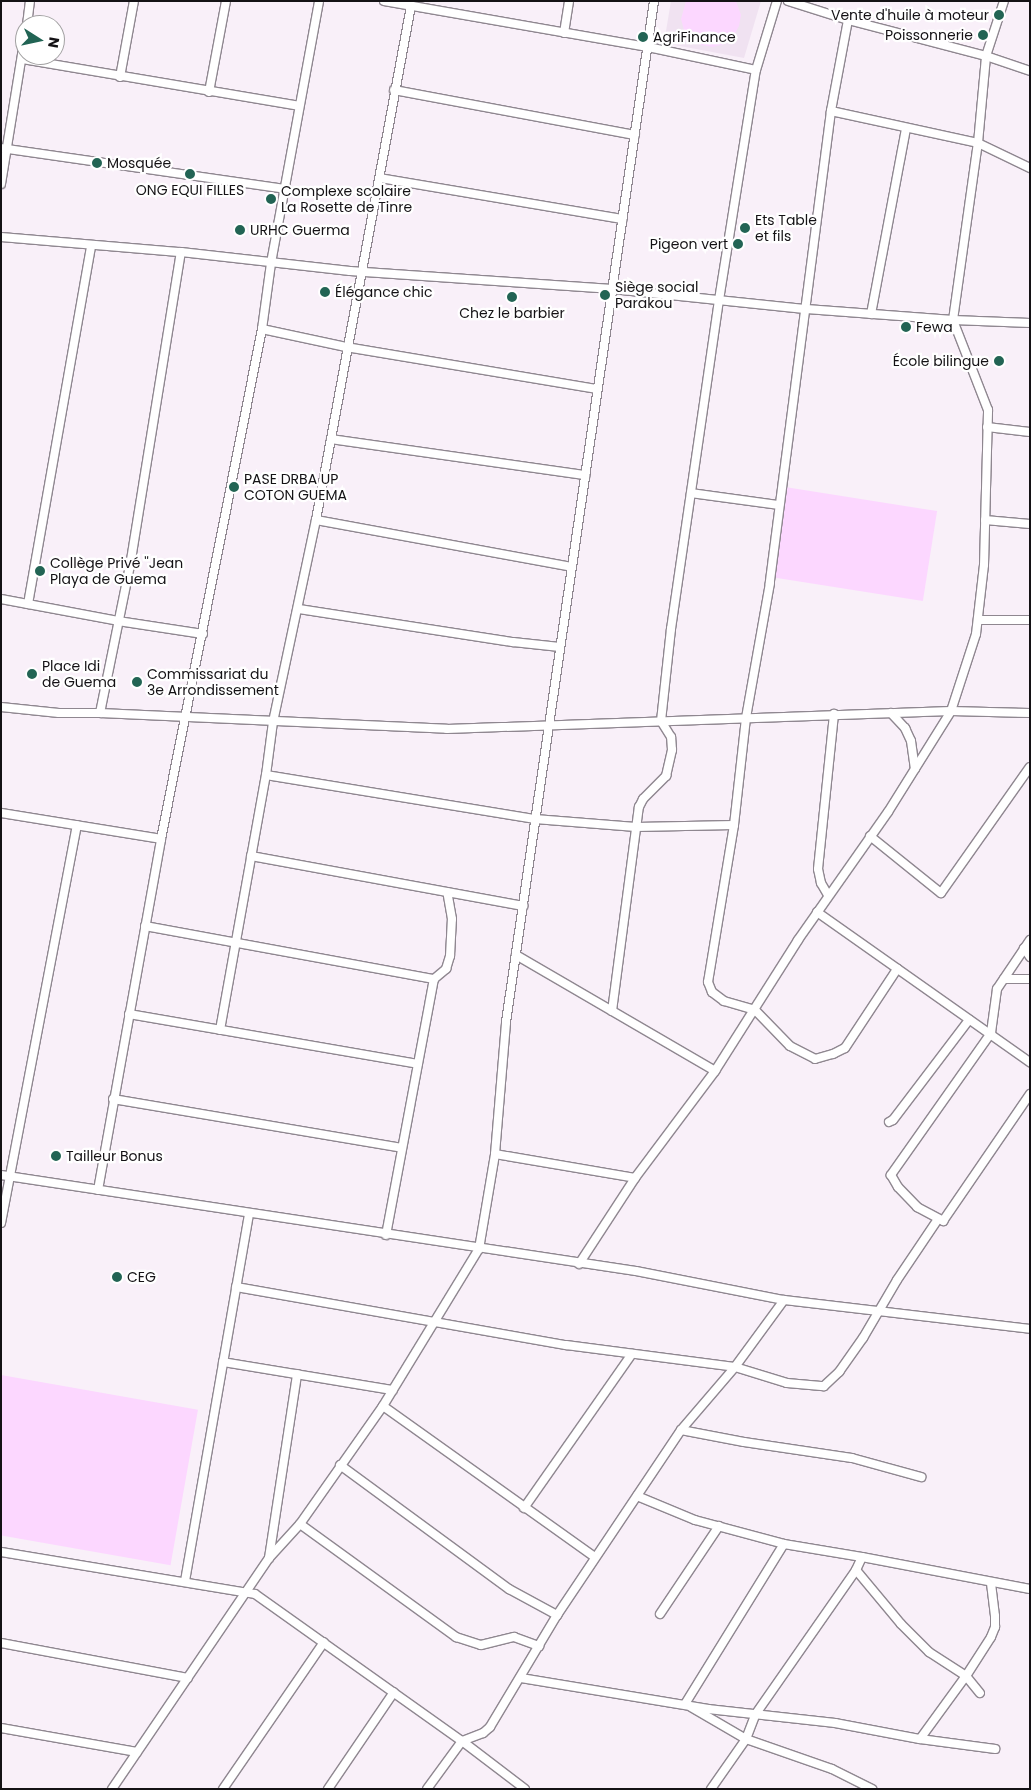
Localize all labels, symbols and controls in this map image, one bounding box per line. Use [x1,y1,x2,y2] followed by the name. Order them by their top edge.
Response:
[831,7,989,23] place label: Vente d'huile à moteur
[993,9,1005,21] marker: Vente d'huile à moteur
[15,15,65,65] north arrow
[885,27,973,43] place label: Poissonnerie
[653,29,736,45] place label: AgriFinance
[977,29,989,41] marker: Poissonnerie
[637,31,649,43] marker: AgriFinance
[43,36,65,49] text: N
[107,155,171,171] place label: Mosquée
[91,157,103,169] marker: Mosquée
[184,168,196,180] marker: ONG EQUI FILLES
[136,182,244,198] place label: ONG EQUI FILLES
[281,183,412,216] place label: Complexe scolaire La Rosette de Tinre
[265,193,277,205] marker: Complexe scolaire La Rosette de Tinre
[755,212,817,244] place label: Ets Table et fils
[250,222,350,238] place label: URHC Guerma
[739,222,751,234] marker: Ets Table et fils
[234,224,246,236] marker: URHC Guerma
[650,236,728,252] place label: Pigeon vert
[732,238,744,250] marker: Pigeon vert
[615,279,698,312] place label: Siège social Parakou
[335,284,433,300] place label: Élégance chic
[319,286,331,298] marker: Élégance chic
[599,289,611,301] marker: Siège social Parakou
[506,291,518,303] marker: Chez le barbier
[459,305,565,321] place label: Chez le barbier
[916,319,953,335] place label: Fewa
[900,321,912,333] marker: Fewa
[893,353,989,369] place label: École bilingue
[993,355,1005,367] marker: École bilingue
[244,471,347,504] place label: PASE DRBA UP COTON GUEMA
[228,481,240,493] marker: PASE DRBA UP COTON GUEMA
[50,555,183,588] place label: Collège Privé ''Jean Playa de Guema
[34,565,46,577] marker: Collège Privé ''Jean Playa de Guema
[42,658,116,690] place label: Place Idi de Guema
[147,666,279,699] place label: Commissariat du 3e Arrondissement
[26,668,38,680] marker: Place Idi de Guema
[131,676,143,688] marker: Commissariat du 3e Arrondissement
[66,1148,163,1164] place label: Tailleur Bonus
[50,1150,62,1162] marker: Tailleur Bonus
[127,1269,156,1285] place label: CEG
[111,1271,123,1283] marker: CEG

